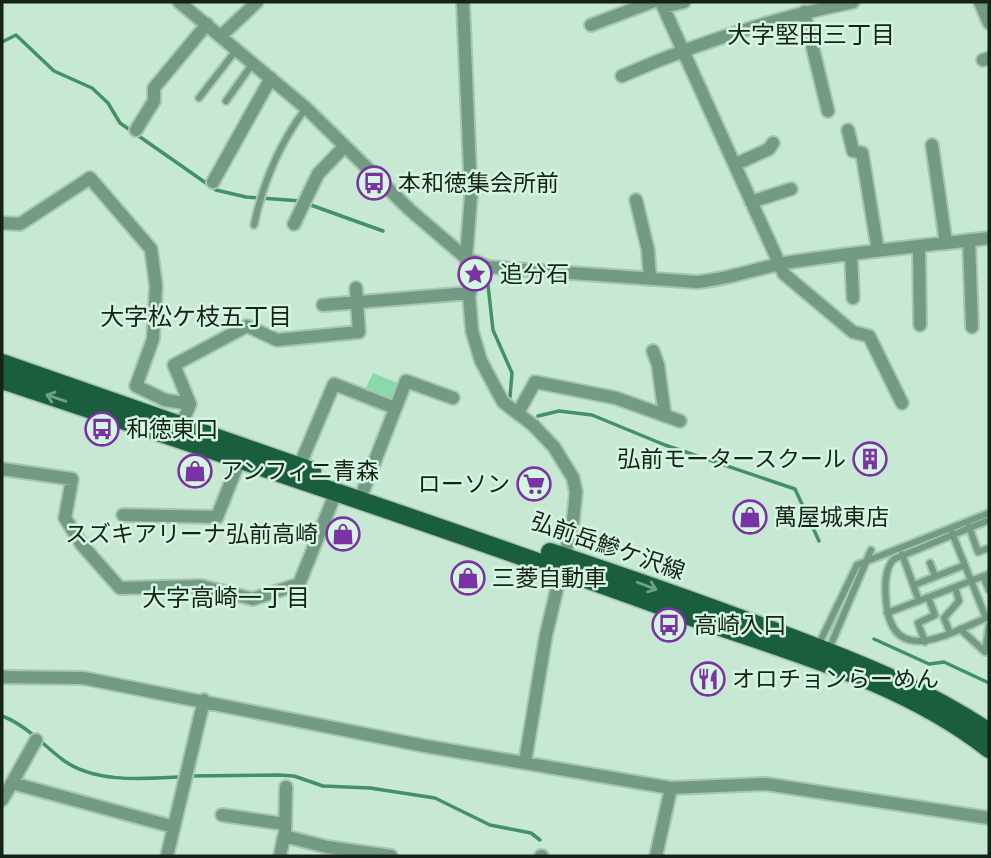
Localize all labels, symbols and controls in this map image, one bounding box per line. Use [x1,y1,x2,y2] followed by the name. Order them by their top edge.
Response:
[727,21,895,48] district label: 大字堅田三丁目
[355,164,393,202] bus stop icon: 本和徳集会所前
[398,170,559,196] place label: 本和徳集会所前
[456,255,494,293] place icon: 追分石
[500,261,569,287] place label: 追分石
[100,303,292,330] district label: 大字松ケ枝五丁目
[46,391,68,403] one-way arrow
[83,410,121,448] bus stop icon: 和徳東口
[126,416,218,442] place label: 和徳東口
[851,440,889,478] building icon: 弘前モータースクール
[617,446,846,472] place label: 弘前モータースクール
[176,452,214,490] shop icon: アンフィニ青森
[220,458,379,484] place label: アンフィニ青森
[515,465,553,503] supermarket icon: ローソン
[418,471,510,497] place label: ローソン
[731,498,769,536] shop icon: 萬屋城東店
[774,504,889,530] place label: 萬屋城東店
[528,508,688,584] street label: 弘前岳鰺ケ沢線
[324,515,362,553] shop icon: スズキアリーナ弘前高崎
[65,521,318,547] place label: スズキアリーナ弘前高崎
[449,559,487,597] shop icon: 三菱自動車
[492,565,607,591] place label: 三菱自動車
[636,580,658,593] one-way arrow
[142,584,310,611] district label: 大字高崎一丁目
[650,606,688,644] bus stop icon: 高崎入口
[694,612,786,638] place label: 高崎入口
[689,660,727,698] restaurant icon: オロチョンらーめん
[732,666,939,692] place label: オロチョンらーめん

